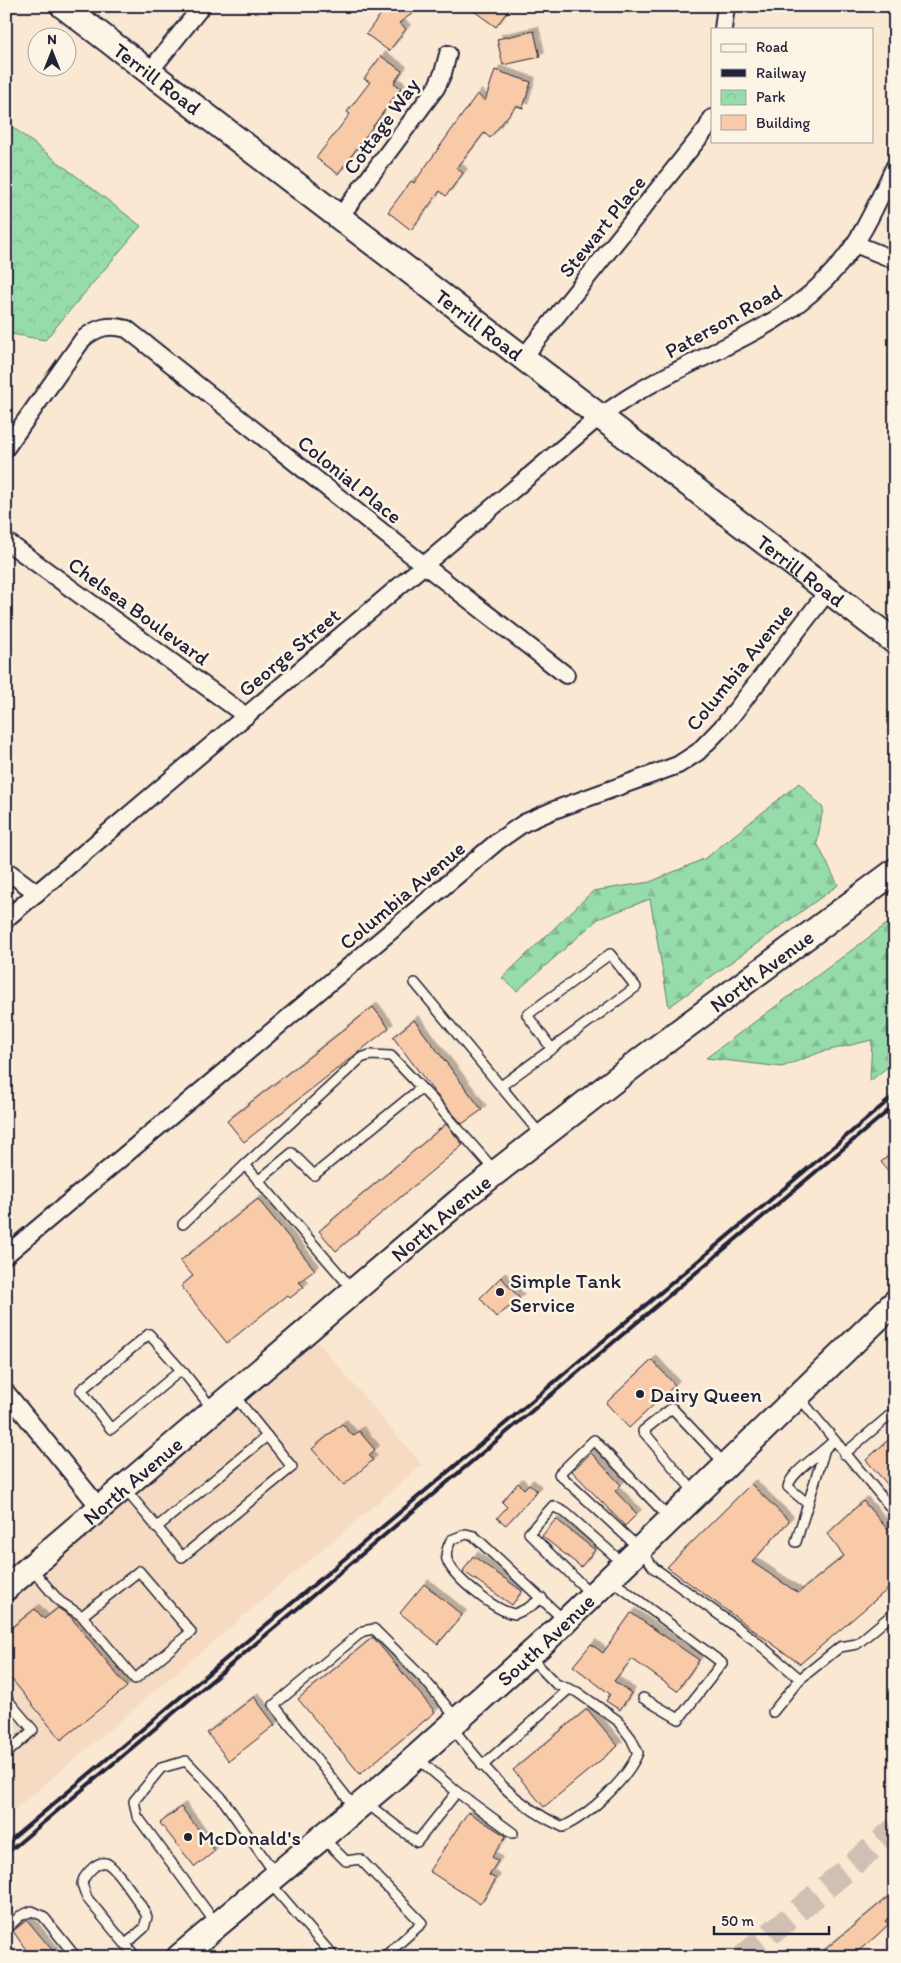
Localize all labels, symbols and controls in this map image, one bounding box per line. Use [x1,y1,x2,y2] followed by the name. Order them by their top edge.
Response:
[28,28,78,78] north arrow
[711,28,874,142] legend
[47,31,57,48] text: N
[109,37,206,120] street label: Terrill Road
[756,38,789,56] text: Road
[756,64,806,82] text: Railway
[338,73,424,179] street label: Cottage Way
[756,88,786,106] text: Park
[756,114,810,132] text: Building
[553,170,651,282] street label: Stewart Place
[660,279,786,363] street label: Paterson Road
[431,283,528,366] street label: Terrill Road
[293,429,407,529] street label: Colonial Place
[752,529,850,612] street label: Terrill Road
[64,551,215,671] street label: Chelsea Boulevard
[680,598,798,736] street label: Columbia Avenue
[233,602,345,702] street label: George Street
[334,835,470,955] street label: Columbia Avenue
[705,924,818,1017] street label: North Avenue
[385,1169,496,1266] street label: North Avenue
[510,1268,621,1317] place label: Simple Tank Service
[494,1286,506,1298] marker: Simple Tank Service
[650,1382,762,1407] place label: Dairy Queen
[634,1388,646,1400] marker: Dairy Queen
[77,1431,187,1530] street label: North Avenue
[492,1588,599,1691] street label: South Avenue
[198,1825,301,1850] place label: McDonald's
[182,1831,194,1843] marker: McDonald's
[714,1903,828,1935] scale bar
[721,1912,754,1930] text: 50 m

